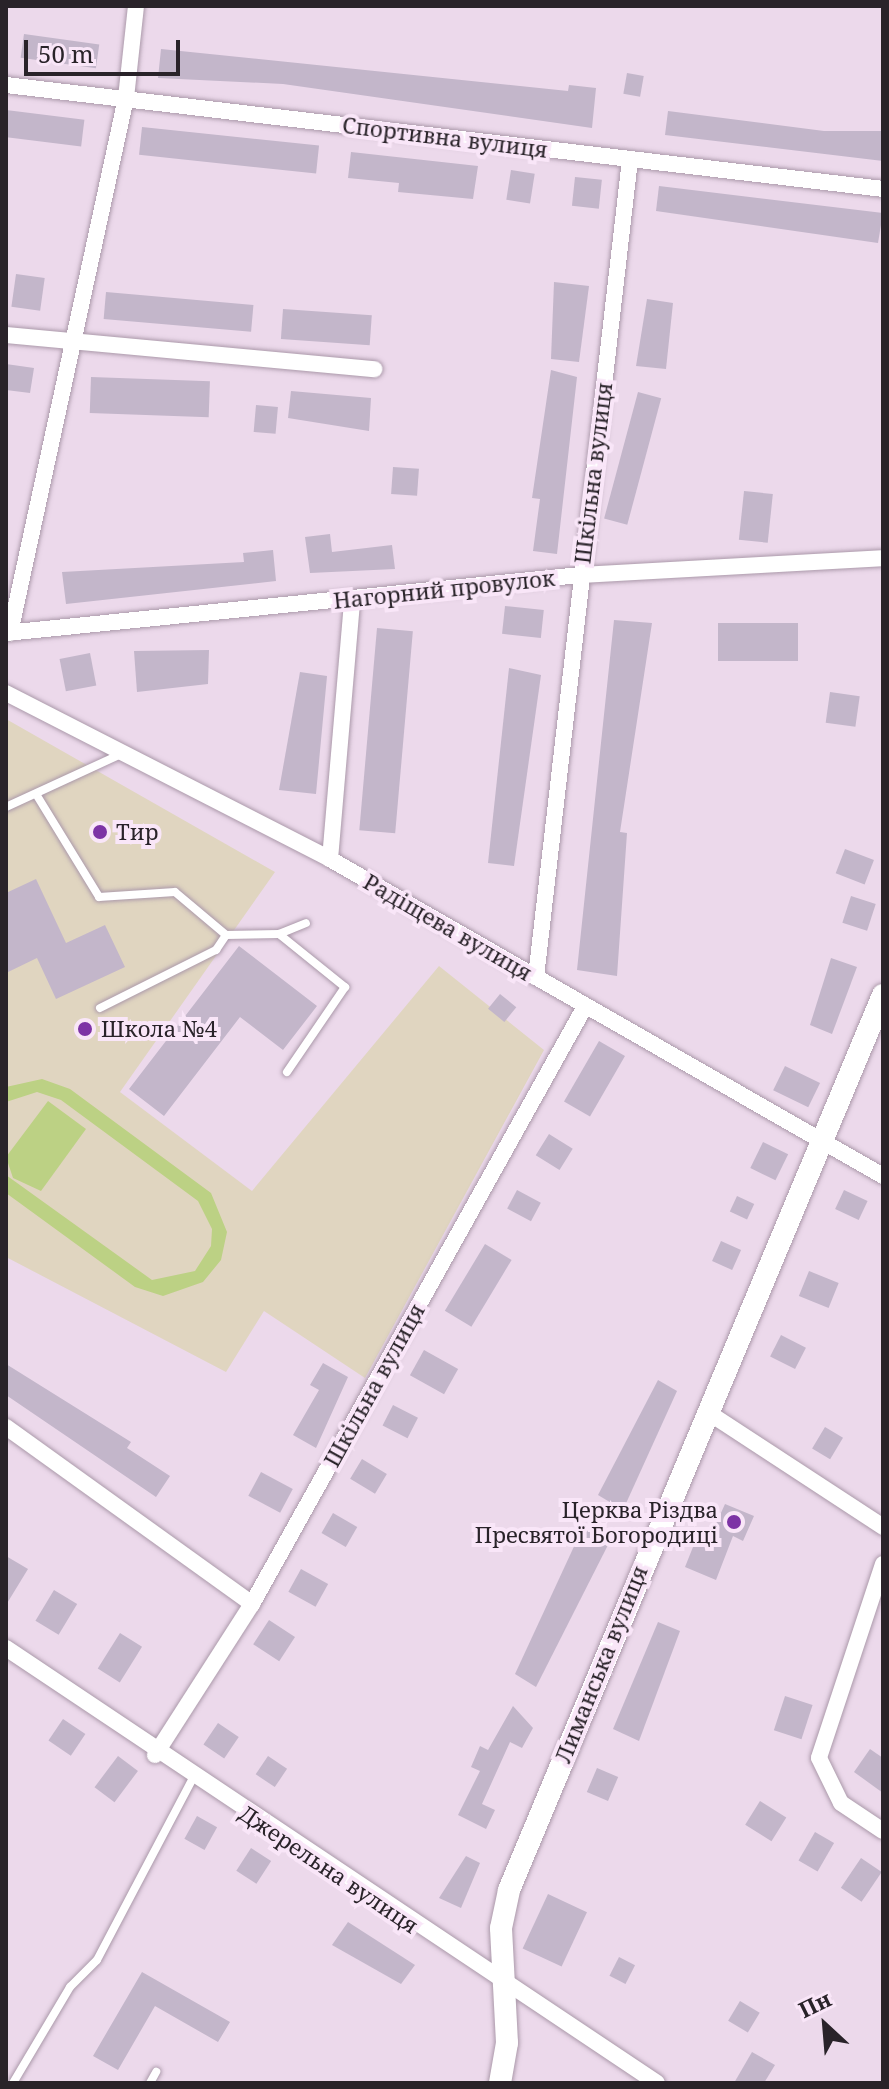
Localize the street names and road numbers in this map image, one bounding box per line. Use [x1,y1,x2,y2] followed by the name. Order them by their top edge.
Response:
[341,111,549,163] street label: Спортивна вулиця
[569,381,617,565] street label: Шкільна вулиця
[332,564,556,614] street label: Нагорний провулок
[359,868,537,986] street label: Радіщева вулиця
[318,1299,430,1471] street label: Шкільна вулиця
[549,1562,653,1766] street label: Лиманська вулиця
[235,1799,423,1939] street label: Джерельна вулиця

